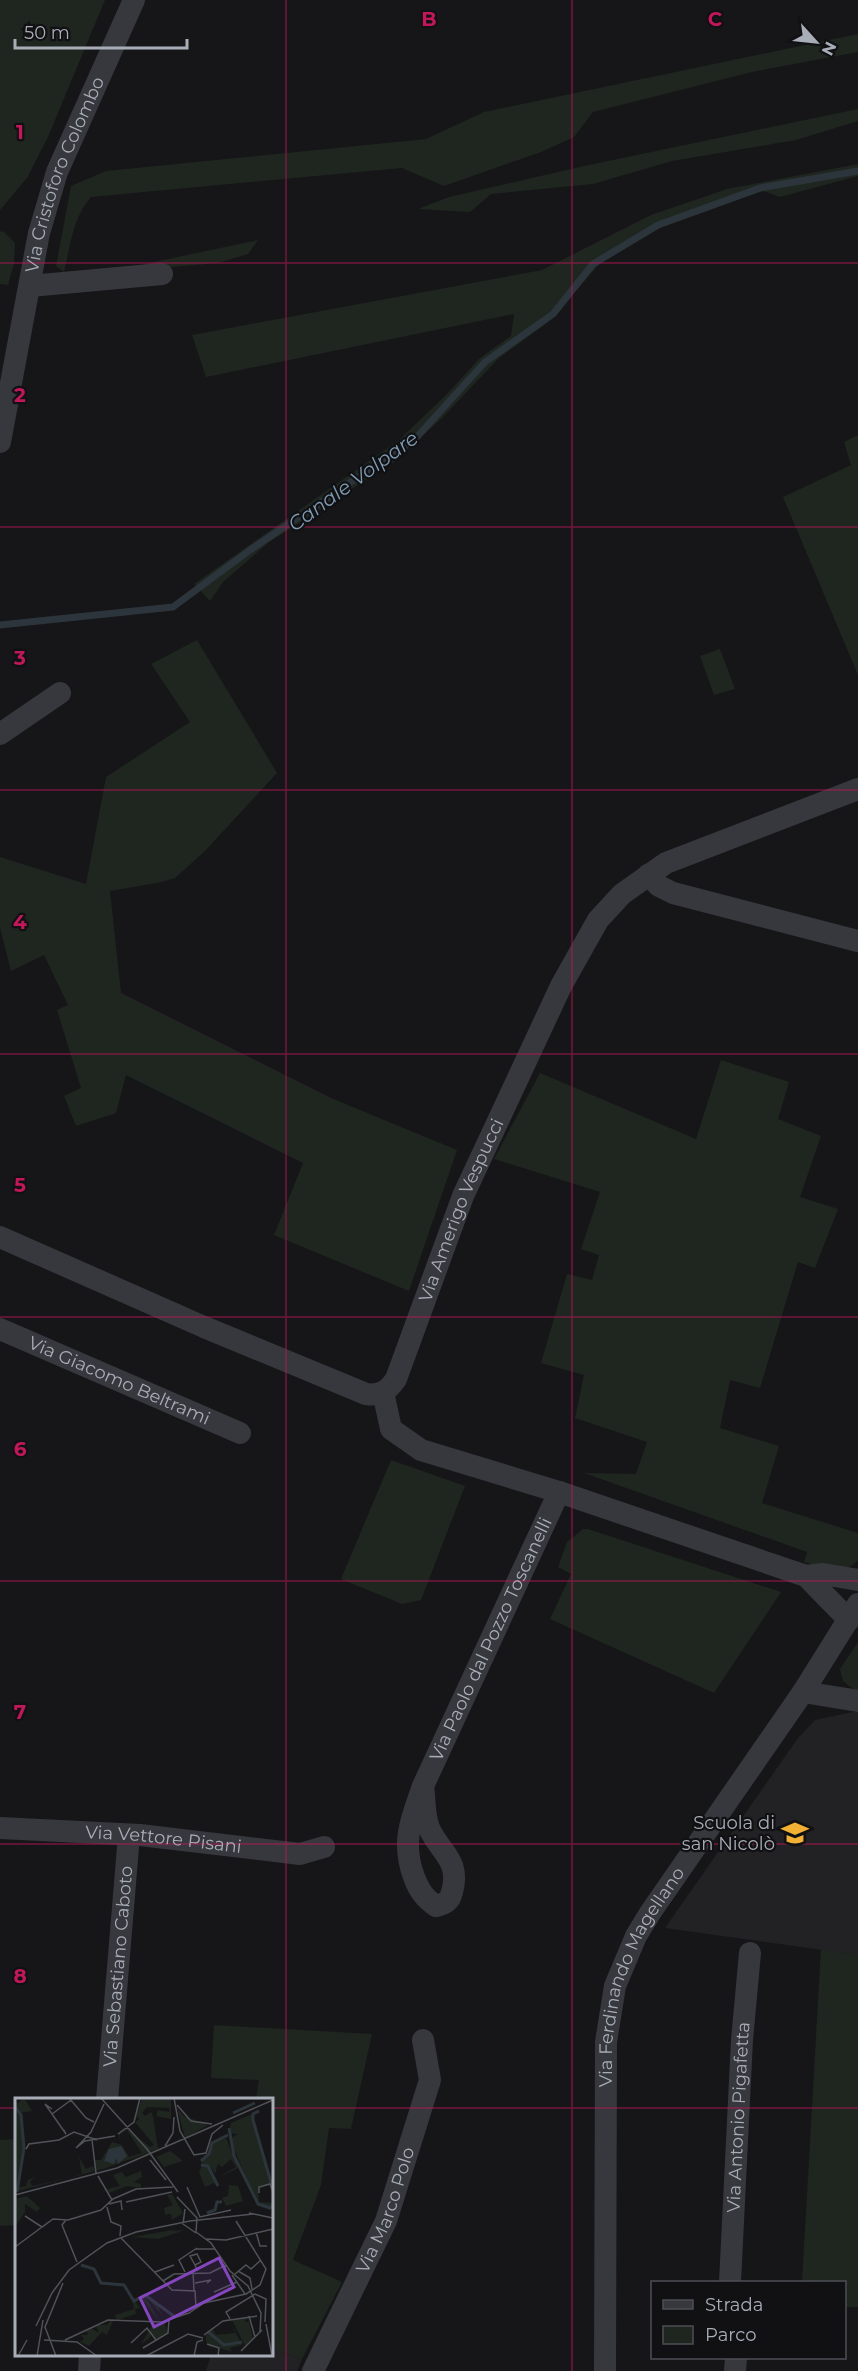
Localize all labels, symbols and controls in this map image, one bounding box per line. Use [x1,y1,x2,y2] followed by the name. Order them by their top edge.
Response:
[421,7,437,31] text: B
[708,7,723,31] text: C
[15,12,188,50] scale bar
[786,12,846,72] north arrow
[24,22,70,44] text: 50 m
[818,39,840,59] text: N
[21,73,109,274] street label: Via Cristoforo Colombo
[16,120,24,144] text: 1
[14,383,26,407] text: 2
[283,426,423,536] water label: Canale Volpare
[13,646,26,670] text: 3
[13,910,27,934] text: 4
[414,1115,509,1305] street label: Via Amerigo Vespucci
[14,1173,26,1197] text: 5
[25,1332,213,1430] street label: Via Giacomo Beltrami
[14,1437,27,1461] text: 6
[425,1514,557,1765] street label: Via Paolo dal Pozzo Toscanelli
[14,1700,26,1724] text: 7
[682,1812,775,1855] place label: Scuola di san Nicolò
[780,1818,810,1848] school or university icon: Scuola di san Nicolò
[85,1821,243,1858] street label: Via Vettore Pisani
[595,1863,689,2087] street label: Via Ferdinando Magellano
[99,1865,137,2068] street label: Via Sebastiano Caboto
[13,1964,27,1988] text: 8
[722,2021,755,2213] street label: Via Antonio Pigafetta
[15,2098,273,2356] inset map
[351,2144,419,2277] street label: Via Marco Polo
[651,2281,846,2359] legend
[705,2294,763,2316] text: Strada
[705,2324,757,2346] text: Parco

